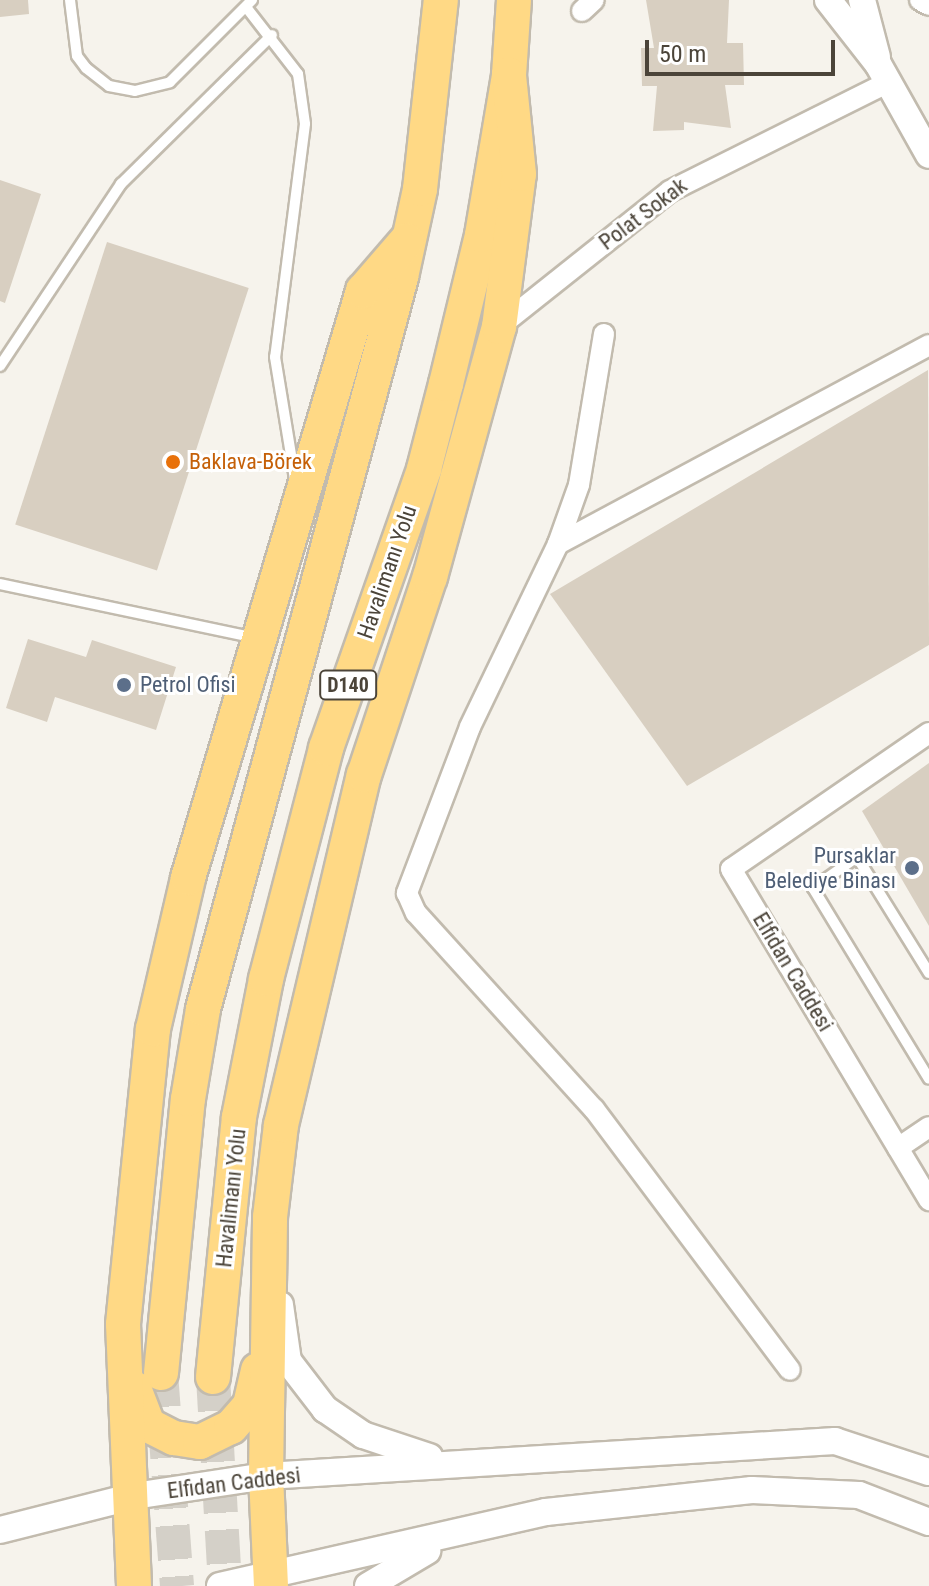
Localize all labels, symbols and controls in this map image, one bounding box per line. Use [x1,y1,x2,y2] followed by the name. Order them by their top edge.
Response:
[649,24,839,74] scale bar
[659,40,706,68] text: 50 m
[594,172,692,256] street label: Polat Sokak
[189,449,312,475] place label: Baklava-Börek
[164,453,182,471] marker: Baklava-Börek
[352,502,422,642] street label: Havalimanı Yolu
[318,669,378,701] road number: D140
[140,672,236,698] place label: Petrol Ofisi
[115,676,133,694] marker: Petrol Ofisi
[765,842,896,894] place label: Pursaklar Belediye Binası
[903,859,921,877] marker: Pursaklar Belediye Binası
[747,908,839,1036] street label: Elfidan Caddesi
[211,1127,251,1269] street label: Havalimanı Yolu
[166,1462,302,1504] street label: Elfidan Caddesi

